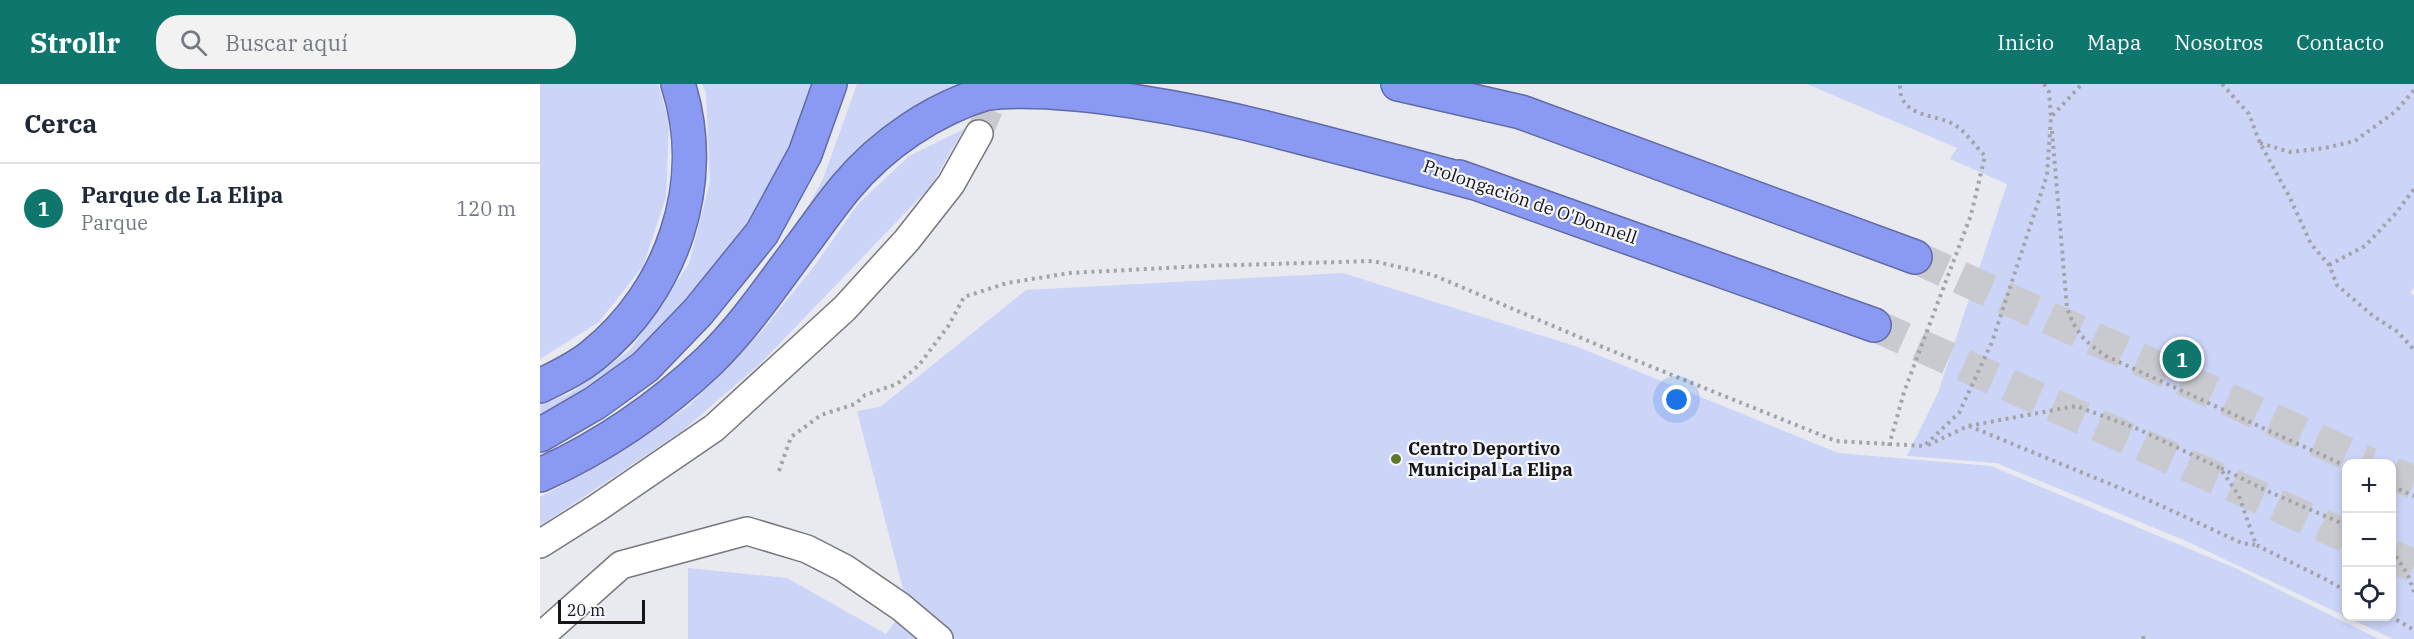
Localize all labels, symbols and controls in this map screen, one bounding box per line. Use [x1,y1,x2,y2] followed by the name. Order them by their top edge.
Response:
[156,15,576,69] search box
[30,24,120,61] text: Strollr
[177,26,210,59] icon: search
[225,28,348,57] text: Buscar aquí
[1997,28,2054,56] text: Inicio
[2087,28,2141,56] text: Mapa
[2174,28,2263,56] text: Nosotros
[2296,28,2384,56] text: Contacto
[24,106,97,140] text: Cerca
[1420,154,1640,249] street label: Prolongación de O'Donnell
[81,180,283,209] text: Parque de La Elipa
[38,195,50,222] text: 1
[456,195,516,222] text: 120 m
[81,209,148,236] text: Parque
[2162,336,2202,382] pin: 1
[1662,385,1691,414] your location
[1408,437,1573,481] place label: Centro Deportivo Municipal La Elipa
[1389,452,1403,466] marker: Centro Deportivo Municipal La Elipa
[2342,459,2396,621] map controls
[2342,459,2396,513] button: +
[2342,513,2396,567] button: −
[2342,567,2396,621] button: locate
[558,597,645,624] scale bar
[567,600,605,620] text: 20 m

